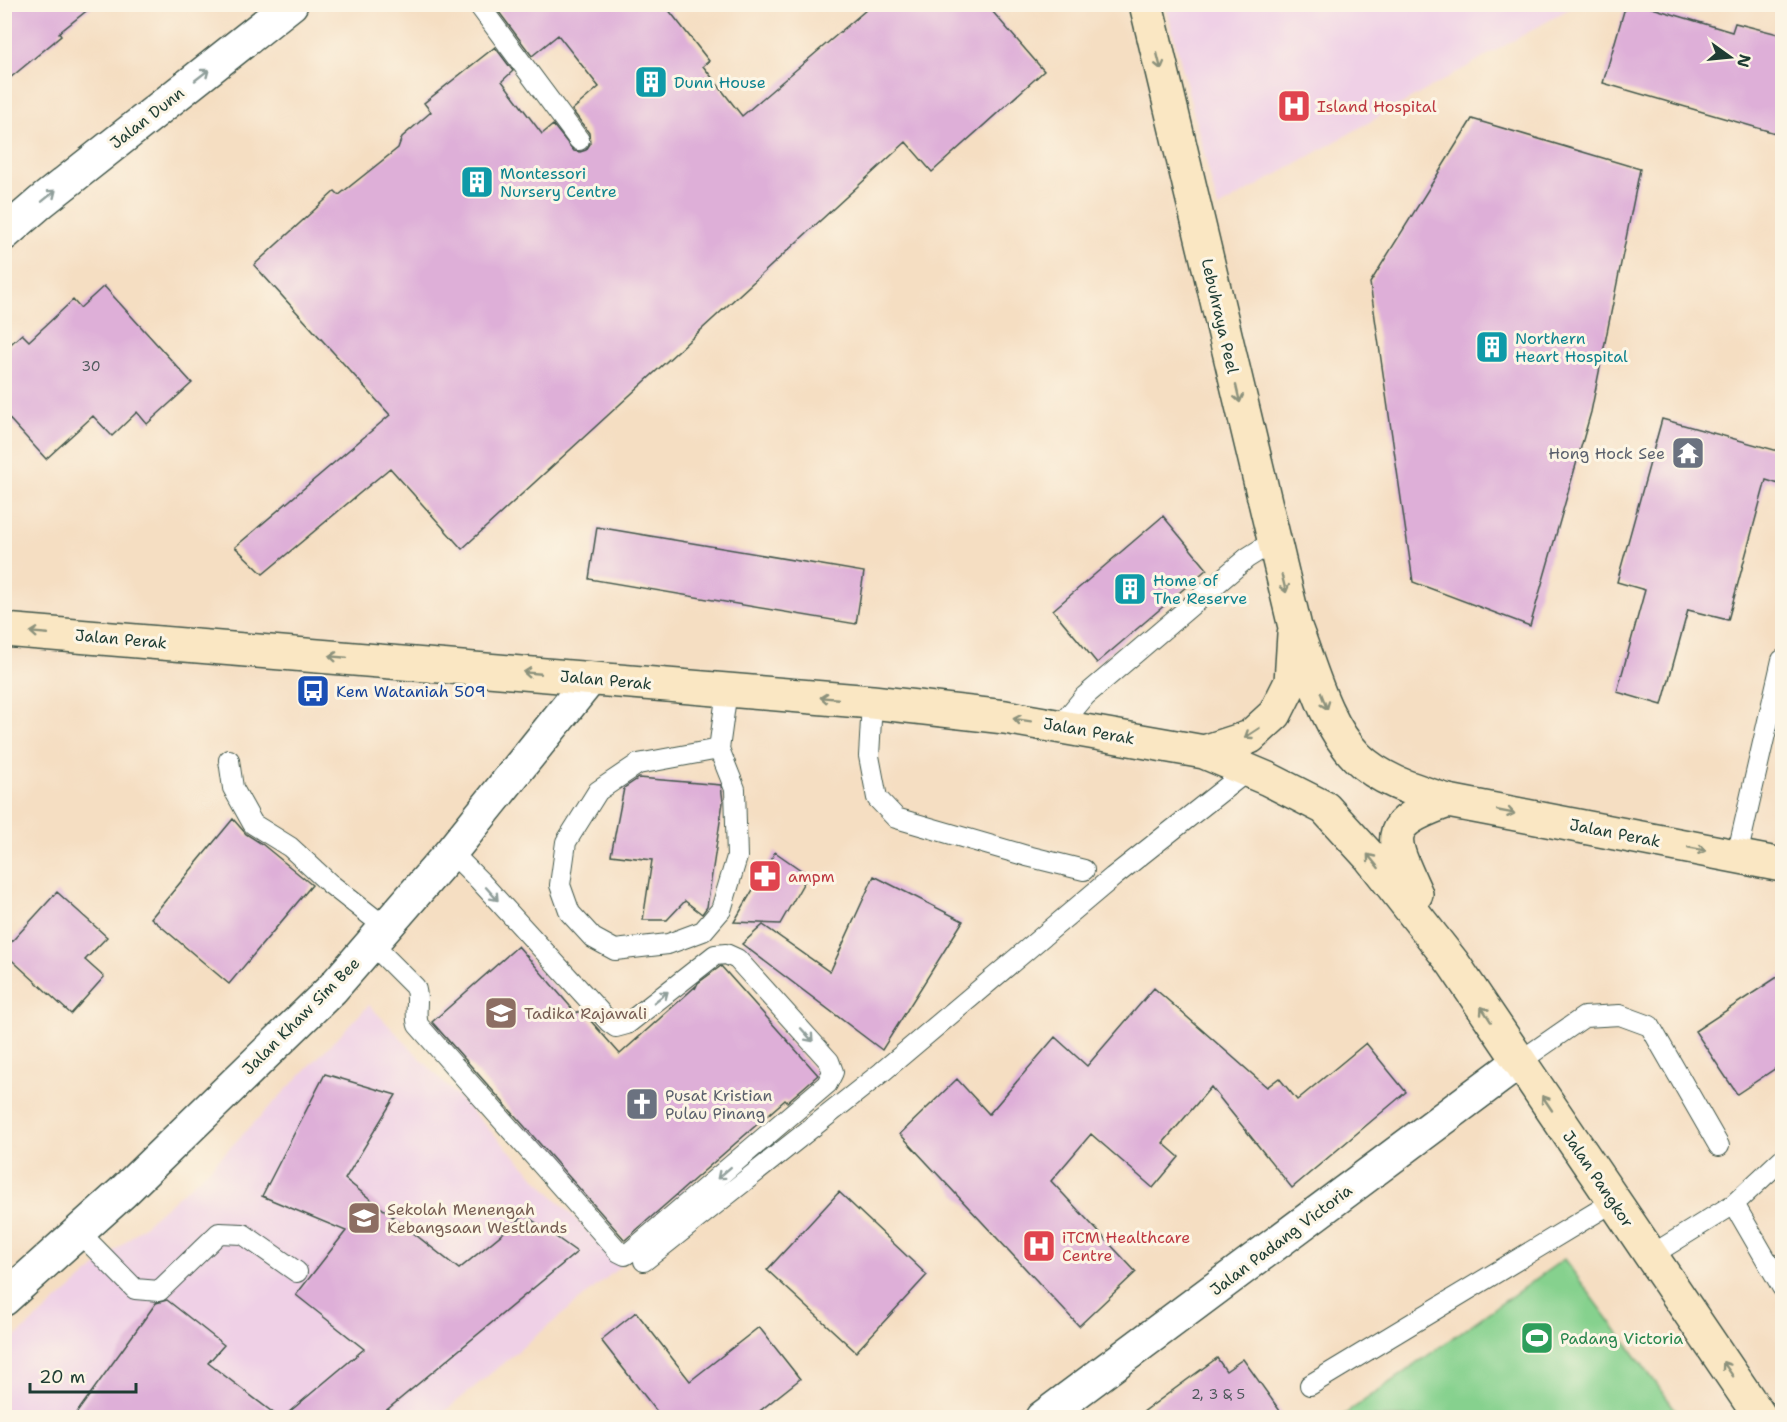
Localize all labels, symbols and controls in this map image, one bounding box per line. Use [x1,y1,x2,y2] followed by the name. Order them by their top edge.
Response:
[1700,27,1760,87] north arrow
[1154,52,1166,71] one-way arrow
[1732,52,1756,70] text: N
[633,64,669,100] building icon: Dunn House
[194,69,210,82] one-way arrow
[674,72,766,93] place label: Dunn House
[106,82,189,154] street label: Jalan Dunn
[1276,88,1312,124] hospital icon: Island Hospital
[1317,96,1437,117] place label: Island Hospital
[500,163,617,202] place label: Montessori Nursery Centre
[459,164,495,200] building icon: Montessori Nursery Centre
[41,189,56,203] one-way arrow
[1197,256,1244,376] street label: Lebuhraya Peel
[1515,328,1628,367] place label: Northern Heart Hospital
[1474,329,1510,365] building icon: Northern Heart Hospital
[81,357,101,375] house number: 30
[1233,384,1244,403] one-way arrow
[1670,435,1706,471] temple icon: Hong Hock See
[1549,443,1665,464] place label: Hong Hock See
[1153,570,1247,609] place label: Home of The Reserve
[1112,571,1148,607] building icon: Home of The Reserve
[1279,574,1291,593] one-way arrow
[74,625,168,653] street label: Jalan Perak
[29,627,49,638] one-way arrow
[328,651,348,662] one-way arrow
[559,666,653,694] street label: Jalan Perak
[522,668,542,679] one-way arrow
[295,673,331,709] bus stop icon: Kem Wataniah 509
[336,681,486,702] place label: Kem Wataniah 509
[1319,691,1330,710] one-way arrow
[819,692,839,703] one-way arrow
[1042,713,1136,749] street label: Jalan Perak
[1013,714,1033,725] one-way arrow
[1243,727,1260,740] one-way arrow
[1495,807,1515,818] one-way arrow
[1568,814,1662,852] street label: Jalan Perak
[1687,844,1706,855] one-way arrow
[1367,853,1380,869] one-way arrow
[747,858,783,894] pharmacy icon: ampm
[788,866,835,887] place label: ampm
[485,886,499,901] one-way arrow
[238,953,364,1079] street label: Jalan Khaw Sim Bee
[653,991,669,1004] one-way arrow
[483,995,519,1031] school or university icon: Tadika Rajawali
[524,1003,647,1024] place label: Tadika Rajawali
[1480,1006,1492,1022] one-way arrow
[800,1028,814,1043] one-way arrow
[665,1085,772,1124] place label: Pusat Kristian Pulau Pinang
[624,1086,660,1122] church icon: Pusat Kristian Pulau Pinang
[1540,1095,1552,1112] one-way arrow
[1558,1126,1638,1232] street label: Jalan Pangkor
[716,1166,732,1179] one-way arrow
[1206,1180,1356,1300] street label: Jalan Padang Victoria
[387,1199,568,1238] place label: Sekolah Menengah Kebangsaan Westlands
[346,1200,382,1236] school or university icon: Sekolah Menengah Kebangsaan Westlands
[1062,1227,1190,1266] place label: iTCM Healthcare Centre
[1021,1228,1057,1264] hospital icon: iTCM Healthcare Centre
[1519,1320,1555,1356] sports icon: Padang Victoria
[1560,1328,1683,1349] place label: Padang Victoria
[30,1356,136,1394] scale bar
[1722,1362,1734,1378] one-way arrow
[39,1365,85,1389] text: 20 m
[1191,1385,1245,1403] house number: 2, 3 & 5

